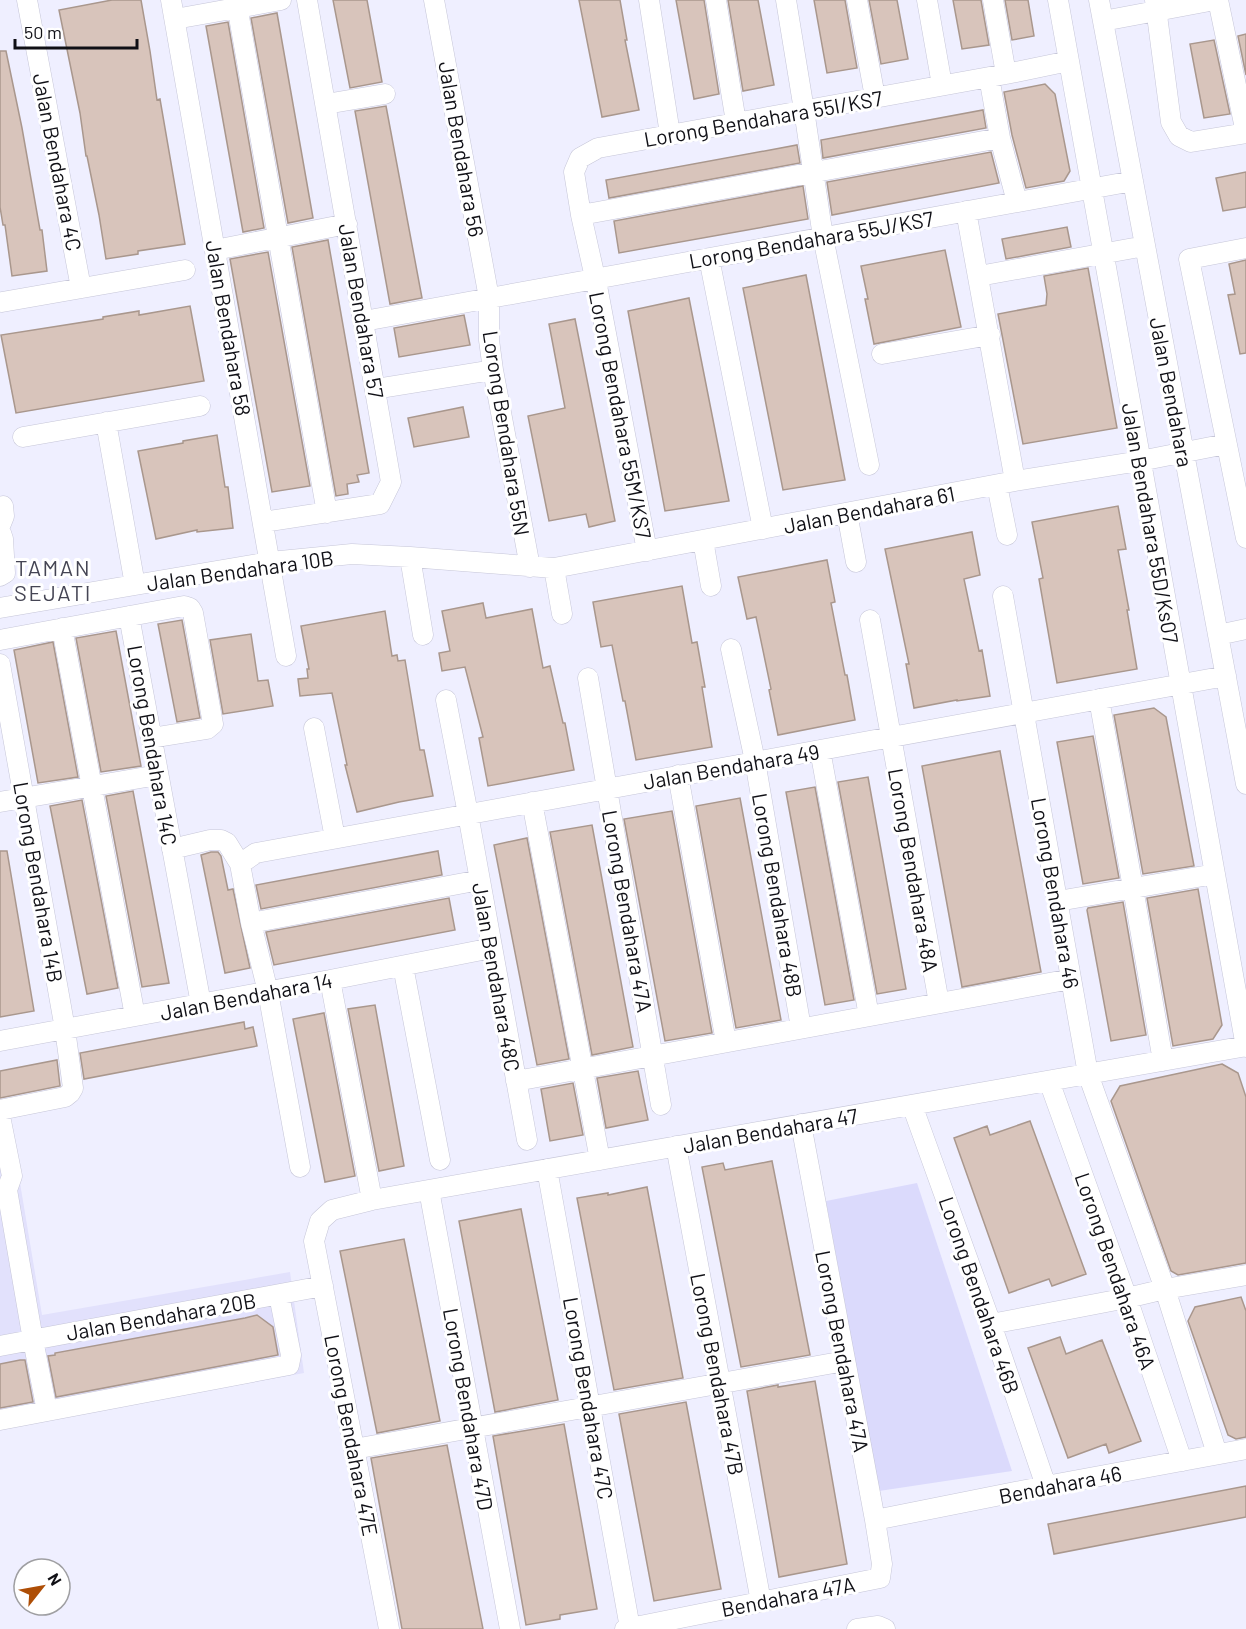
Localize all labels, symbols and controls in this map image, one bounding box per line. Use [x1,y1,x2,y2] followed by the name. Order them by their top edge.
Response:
[15,12,136,50] scale bar
[24,21,62,43] text: 50 m
[434,59,490,239] street label: Jalan Bendahara 56
[29,71,87,253] street label: Jalan Bendahara 4C
[642,85,884,151] street label: Lorong Bendahara 55I/KS7
[687,205,935,273] street label: Lorong Bendahara 55J/KS7
[334,222,390,400] street label: Jalan Bendahara 57
[201,238,257,418] street label: Jalan Bendahara 58
[585,289,657,541] street label: Lorong Bendahara 55M/KS7
[1145,315,1199,469] street label: Jalan Bendahara
[478,329,536,537] street label: Lorong Bendahara 55N
[1118,401,1184,645] street label: Jalan Bendahara 55D/Ks07
[781,480,957,538] street label: Jalan Bendahara 61
[145,544,335,596] street label: Jalan Bendahara 10B
[14,554,92,605] district label: TAMAN SEJATI
[123,643,183,847] street label: Lorong Bendahara 14C
[641,738,821,794] street label: Jalan Bendahara 49
[884,766,944,974] street label: Lorong Bendahara 48A
[9,780,69,984] street label: Lorong Bendahara 14B
[748,791,808,999] street label: Lorong Bendahara 48B
[1027,795,1085,991] street label: Lorong Bendahara 46
[598,808,658,1014] street label: Lorong Bendahara 47A
[468,881,526,1073] street label: Jalan Bendahara 48C
[158,967,334,1025] street label: Jalan Bendahara 14
[681,1102,859,1158] street label: Jalan Bendahara 47
[1071,1169,1162,1373] street label: Lorong Bendahara 46A
[934,1193,1026,1397] street label: Lorong Bendahara 46B
[811,1248,875,1454] street label: Lorong Bendahara 47A
[686,1271,750,1477] street label: Lorong Bendahara 47B
[64,1287,258,1345] street label: Jalan Bendahara 20B
[559,1295,619,1501] street label: Lorong Bendahara 47C
[439,1306,499,1512] street label: Lorong Bendahara 47D
[320,1332,384,1538] street label: Lorong Bendahara 47E
[996,1460,1124,1508] street label: Bendahara 46
[12,1557,72,1617] north arrow
[44,1570,66,1588] text: N
[719,1571,857,1621] street label: Bendahara 47A

